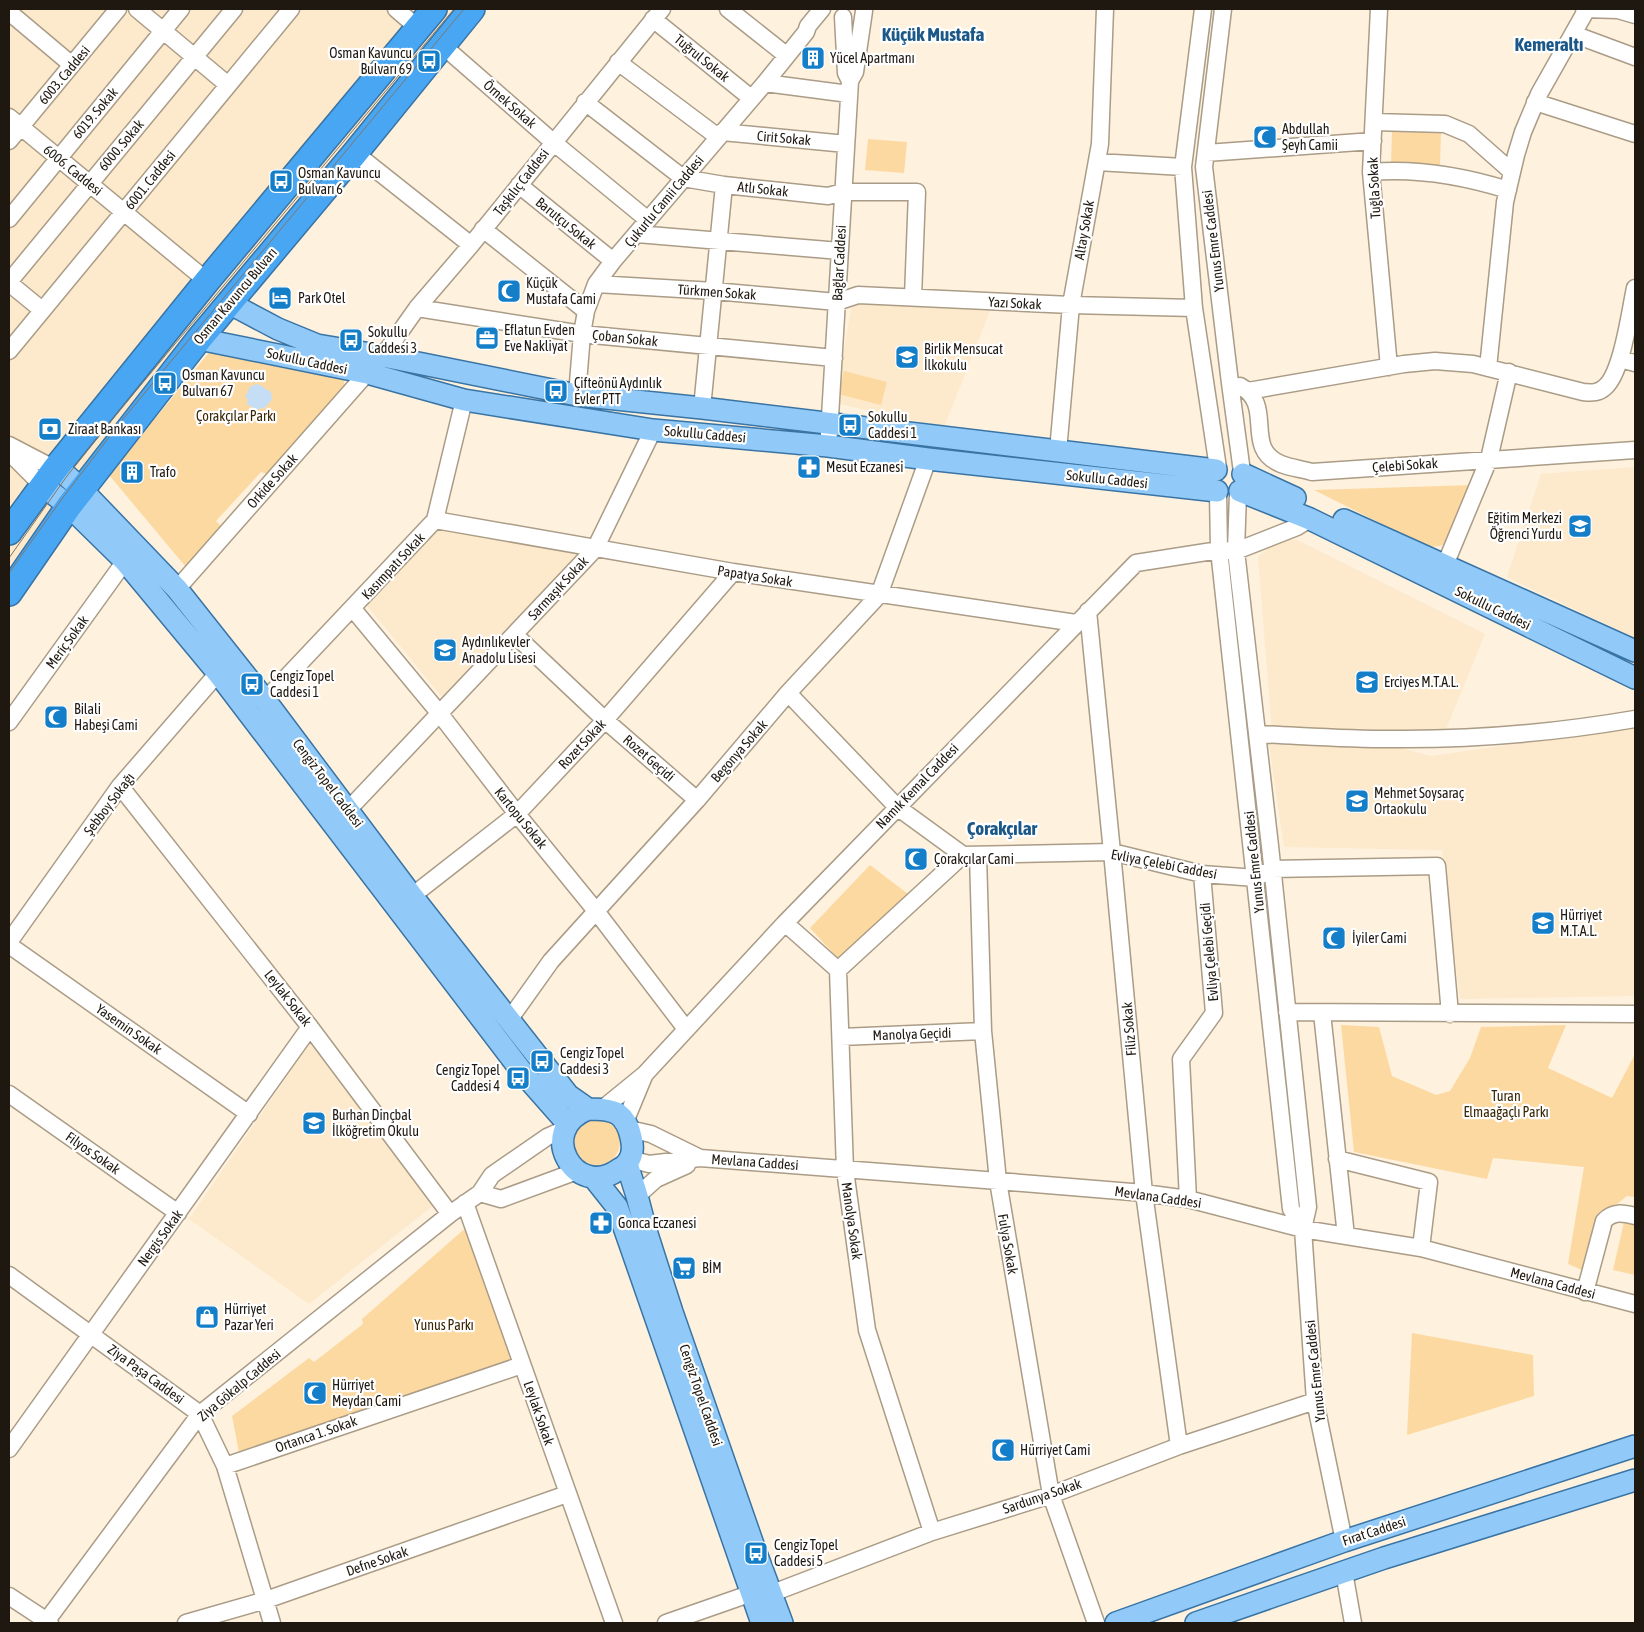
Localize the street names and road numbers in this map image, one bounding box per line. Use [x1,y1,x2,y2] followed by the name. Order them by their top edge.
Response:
[671,31,733,85] street label: Tuğrul Sokak
[35,43,93,107] street label: 6003. Caddesi
[480,77,540,131] street label: Örnek Sokak
[69,84,121,142] street label: 6019. Sokak
[95,116,147,174] street label: 6000. Sokak
[756,128,812,148] street label: Cirit Sokak
[40,141,106,199] street label: 6006. Caddesi
[490,145,552,219] street label: Taşkılıç Caddesi
[121,147,179,213] street label: 6001. Caddesi
[621,152,707,250] street label: Çukurlu Camii Caddesi
[1364,157,1384,219] street label: Tuğla Sokak
[737,178,789,200] street label: Atlı Sokak
[1199,189,1227,293] street label: Yunus Emre Caddesi
[533,194,599,252] street label: Barutçu Sokak
[1071,199,1097,261] street label: Altay Sokak
[829,225,849,301] street label: Bağlar Caddesi
[190,244,280,348] street label: Osman Kavuncu Bulvarı
[677,281,757,303] street label: Türkmen Sokak
[988,294,1042,312] street label: Yazı Sokak
[591,327,659,349] street label: Çoban Sokak
[265,345,349,377] street label: Sokullu Caddesi
[663,422,747,446] street label: Sokullu Caddesi
[243,451,301,511] street label: Orkide Sokak
[1372,455,1438,475] street label: Çelebi Sokak
[1065,467,1149,491] street label: Sokullu Caddesi
[358,529,428,603] street label: Kasımpatı Sokak
[525,553,591,623] street label: Sarmaşık Sokak
[716,562,794,590] street label: Papatya Sokak
[1453,583,1533,633] street label: Sokullu Caddesi
[42,612,92,672] street label: Meriç Sokak
[555,716,609,772] street label: Rozet Sokak
[708,717,770,785] street label: Begonya Sokak
[620,731,678,785] street label: Rozet Geçidi
[289,736,367,830] street label: Cengiz Topel Caddesi
[872,740,962,832] street label: Namık Kemal Caddesi
[80,770,138,838] street label: Şebboy Sokağı
[491,784,551,852] street label: Kartopu Sokak
[1241,810,1267,914] street label: Yunus Emre Caddesi
[1110,846,1218,882] street label: Evliya Çelebi Caddesi
[1197,902,1221,1002] street label: Evliya Çelebi Geçidi
[261,967,315,1029] street label: Leylak Sokak
[93,1001,165,1057] street label: Yasemin Sokak
[1119,1001,1139,1057] street label: Filiz Sokak
[872,1025,952,1043] street label: Manolya Geçidi
[63,1128,123,1178] street label: Filyos Sokak
[711,1151,799,1173] street label: Mevlana Caddesi
[839,1181,865,1261] street label: Manolya Sokak
[1114,1183,1202,1211] street label: Mevlana Caddesi
[134,1207,186,1269] street label: Nergis Sokak
[995,1212,1021,1276] street label: Fulya Sokak
[1509,1264,1597,1302] street label: Mevlana Caddesi
[1302,1319,1328,1423] street label: Yunus Emre Caddesi
[105,1341,187,1407] street label: Ziya Paşa Caddesi
[676,1342,726,1448] street label: Cengiz Topel Caddesi
[194,1346,284,1424] street label: Ziya Gökalp Caddesi
[521,1379,557,1447] street label: Leylak Sokak
[273,1413,359,1455] street label: Ortanca 1. Sokak
[1001,1475,1083,1517] street label: Sardunya Sokak
[1340,1513,1408,1549] street label: Fırat Caddesi
[344,1543,410,1579] street label: Defne Sokak

